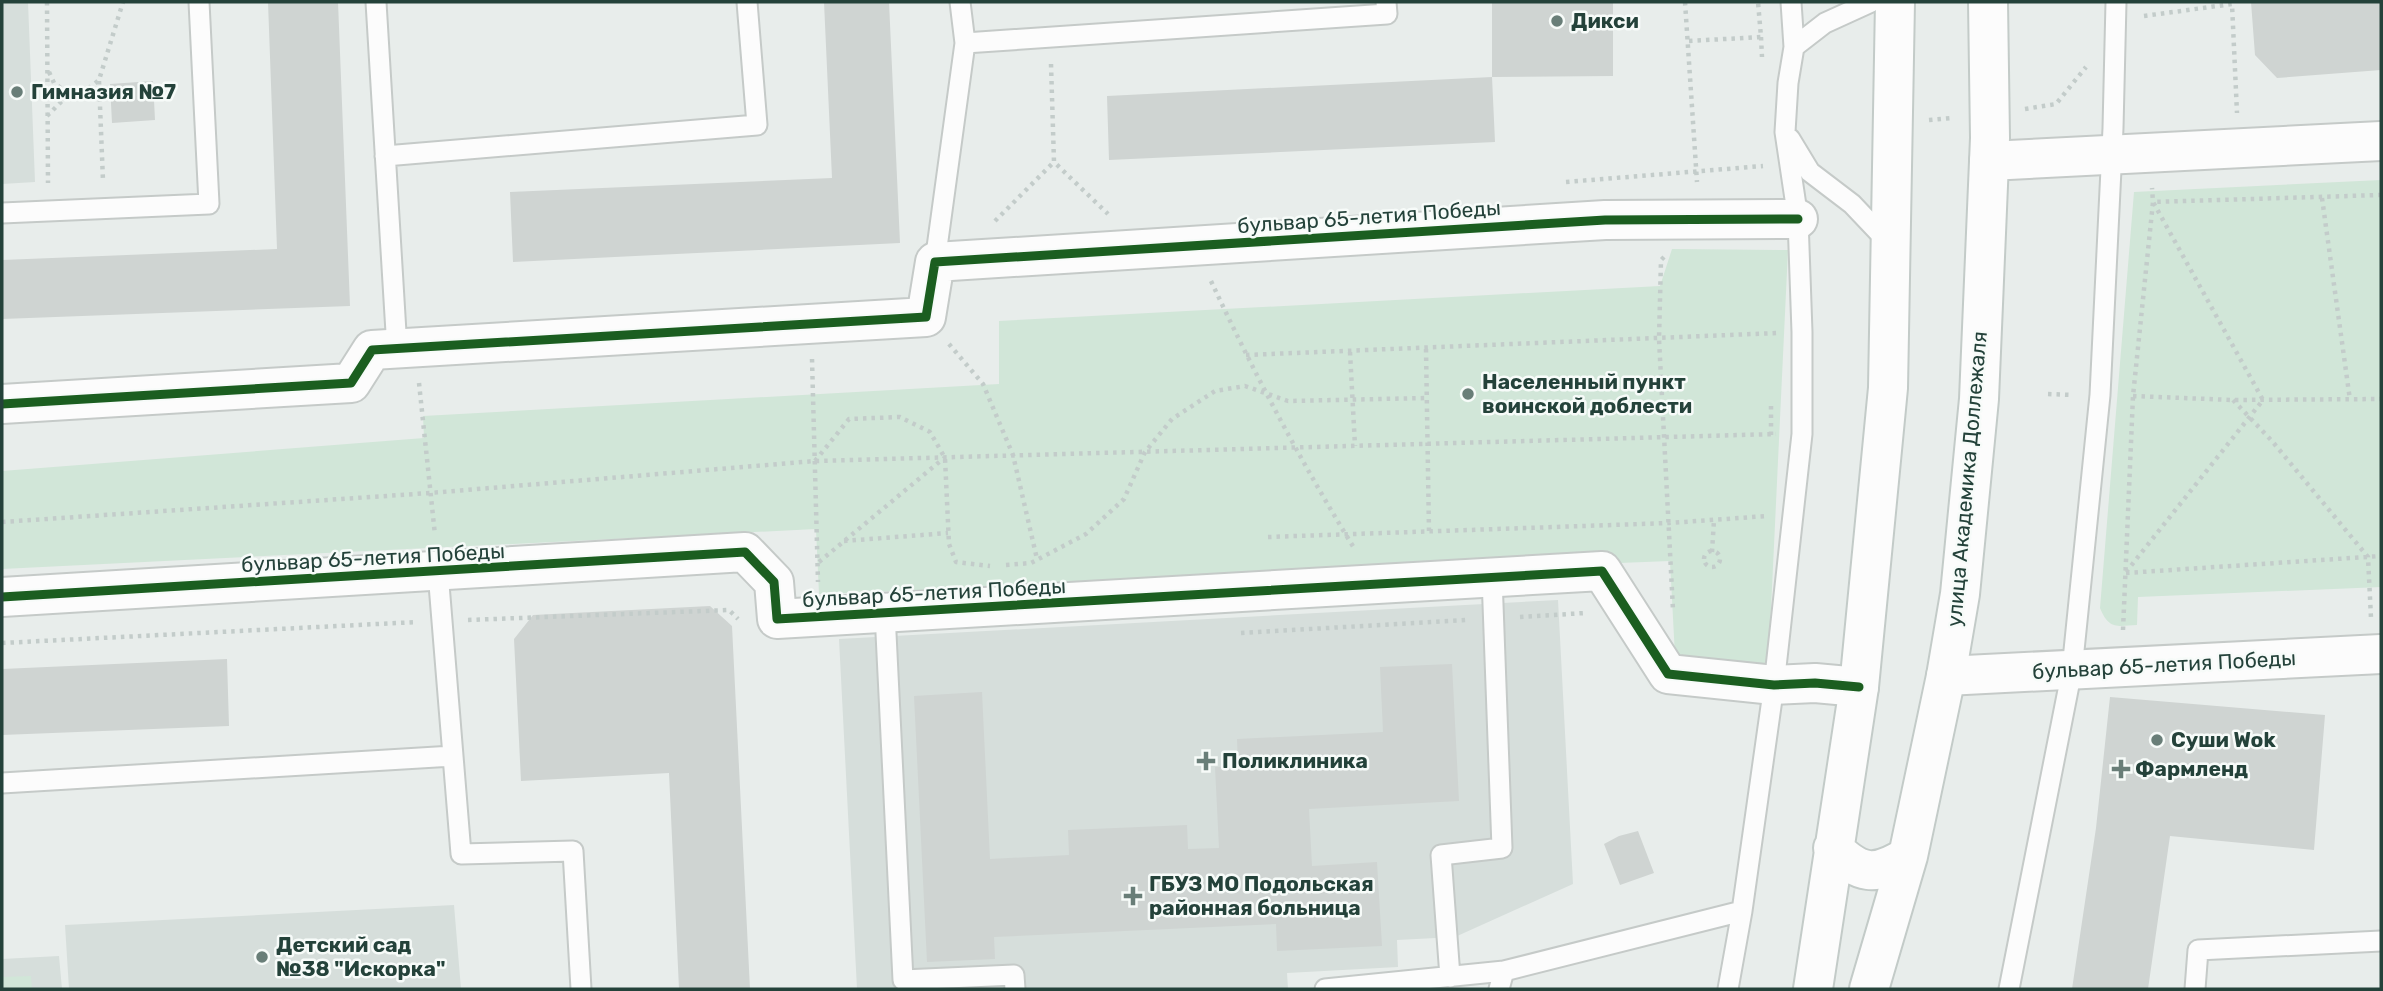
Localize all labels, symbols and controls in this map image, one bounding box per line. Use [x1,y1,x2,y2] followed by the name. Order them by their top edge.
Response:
[1571,8,1639,33] place label: Дикси
[1549,13,1565,29] marker: Дикси
[31,79,176,104] place label: Гимназия №7
[9,84,25,100] marker: Гимназия №7
[1236,195,1502,238] street label: бульвар 65-летия Победы
[1941,330,1992,628] street label: улица Академика Доллежаля
[1482,369,1692,418] place label: Населенный пункт воинской доблести
[1460,386,1476,402] marker: Населенный пункт воинской доблести
[240,538,506,577] street label: бульвар 65-летия Победы
[801,573,1067,612] street label: бульвар 65-летия Победы
[2031,645,2297,684] street label: бульвар 65-летия Победы
[2171,727,2276,752] place label: Суши Wok
[2149,732,2165,748] marker: Суши Wok
[1222,748,1368,773] place label: Поликлиника
[1196,751,1216,771] marker: Поликлиника
[2135,756,2248,781] place label: Фармленд
[2113,761,2129,777] marker: Фармленд
[1149,871,1374,920] place label: ГБУЗ МО Подольская районная больница
[1123,886,1143,906] marker: ГБУЗ МО Подольская районная больница
[276,932,445,981] place label: Детский сад №38 "Искорка"
[254,949,270,965] marker: Детский сад №38 "Искорка"

